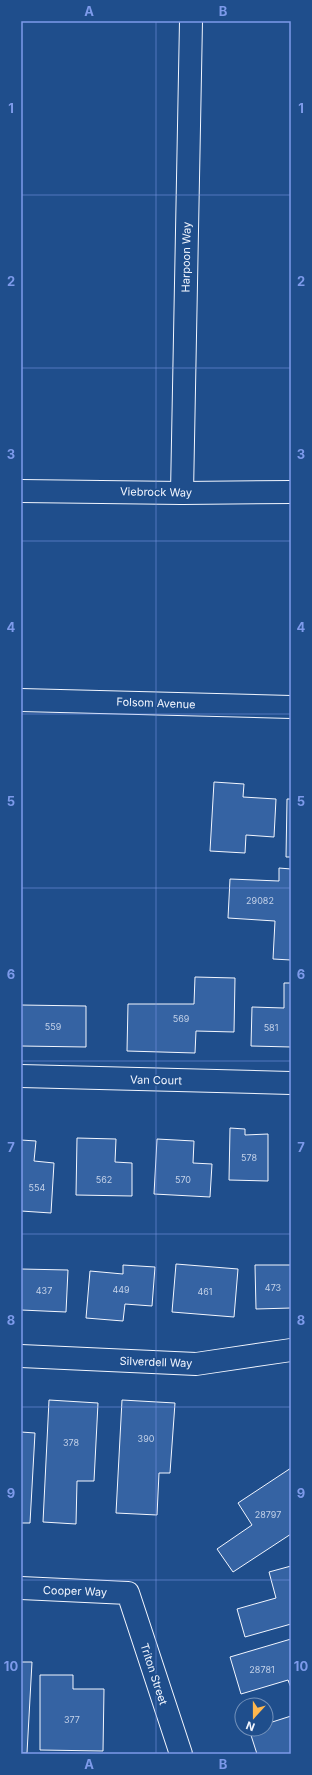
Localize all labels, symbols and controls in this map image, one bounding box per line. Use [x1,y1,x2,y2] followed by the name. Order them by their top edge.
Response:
[84,3,94,19] text: A
[219,3,228,19] text: B
[8,100,14,116] text: 1
[298,100,304,116] text: 1
[178,222,194,292] street label: Harpoon Way
[7,273,15,289] text: 2
[297,273,305,289] text: 2
[7,446,15,462] text: 3
[297,446,305,462] text: 3
[120,484,192,500] street label: Viebrock Way
[7,619,16,635] text: 4
[297,619,306,635] text: 4
[116,695,196,711] street label: Folsom Avenue
[7,793,15,809] text: 5
[297,793,305,809] text: 5
[246,895,274,906] house number: 29082
[7,966,15,982] text: 6
[297,966,305,982] text: 6
[173,1013,190,1024] house number: 569
[45,1021,62,1032] house number: 559
[264,1022,278,1033] house number: 581
[130,1073,182,1087] street label: Van Court
[7,1139,15,1155] text: 7
[297,1139,305,1155] text: 7
[241,1152,257,1163] house number: 578
[96,1174,112,1185] house number: 562
[175,1174,191,1185] house number: 570
[29,1182,46,1193] house number: 554
[265,1282,282,1293] house number: 473
[112,1284,130,1295] house number: 449
[36,1285,52,1296] house number: 437
[197,1286,213,1297] house number: 461
[7,1312,15,1328] text: 8
[297,1312,305,1328] text: 8
[119,1354,193,1370] street label: Silverdell Way
[138,1433,155,1444] house number: 390
[63,1437,79,1448] house number: 378
[7,1485,15,1501] text: 9
[297,1485,305,1501] text: 9
[255,1509,281,1520] house number: 28797
[43,1583,107,1599] street label: Cooper Way
[137,1641,171,1707] street label: Triton Street
[4,1658,18,1674] text: 10
[294,1658,308,1674] text: 10
[249,1664,275,1675] house number: 28781
[234,1697,274,1737] north arrow
[64,1714,80,1725] house number: 377
[244,1718,257,1734] text: N
[84,1756,94,1772] text: A
[219,1756,228,1772] text: B

